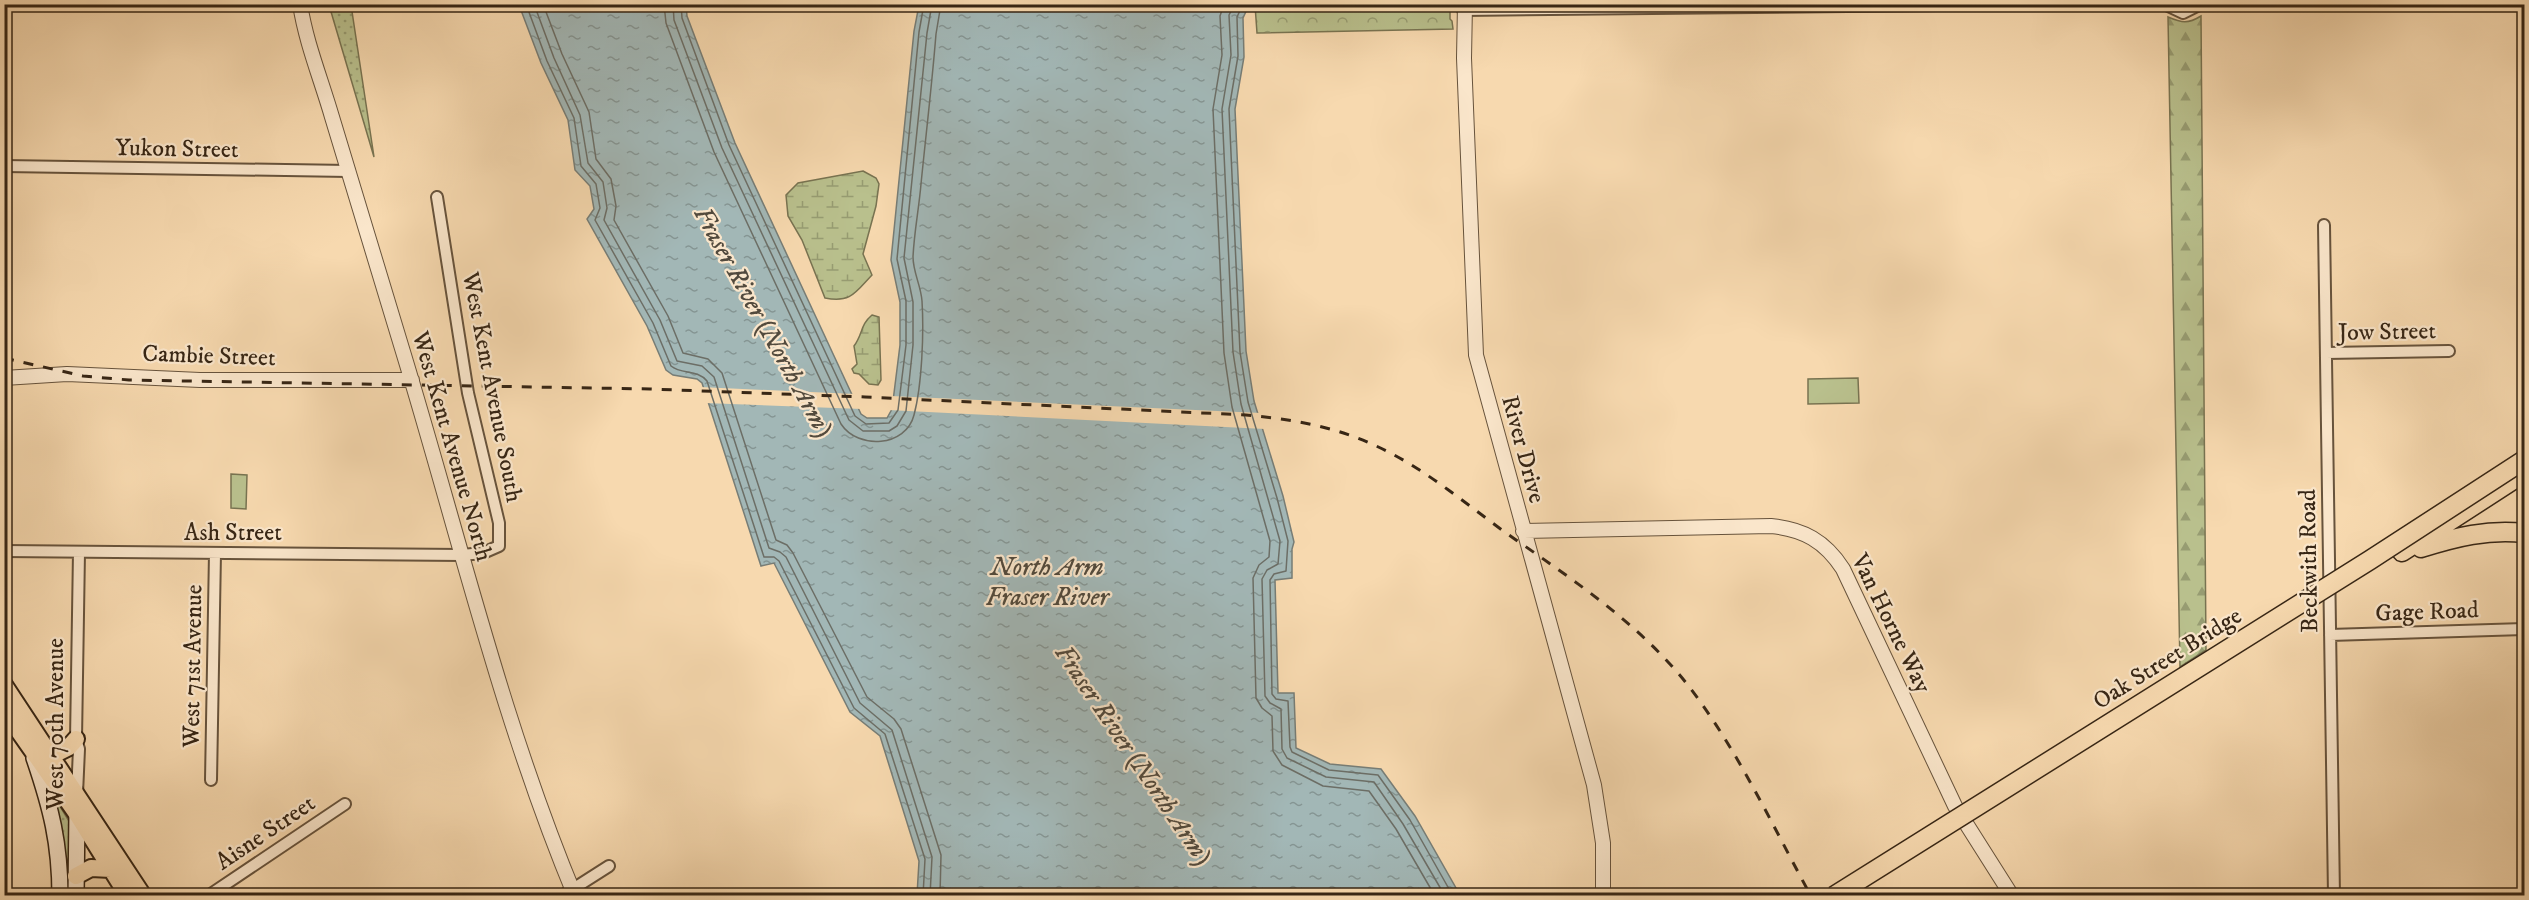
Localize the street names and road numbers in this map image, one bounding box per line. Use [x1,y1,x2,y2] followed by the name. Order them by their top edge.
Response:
[115,133,239,165] street label: Yukon Street
[455,269,529,505] street label: West Kent Avenue South
[2336,316,2437,348] street label: Jow Street
[405,327,499,565] street label: West Kent Avenue North
[142,339,276,373] street label: Cambie Street
[1494,392,1552,506] street label: River Drive
[2293,489,2325,633] street label: Beckwith Road
[184,518,282,548] street label: Ash Street
[1844,548,1938,699] street label: Van Horne Way
[177,584,209,749] street label: West 71st Avenue
[2375,595,2479,629] street label: Gage Road
[2088,601,2248,717] street label: Oak Street Bridge
[41,638,71,811] street label: West 70th Avenue
[210,788,321,877] street label: Aisne Street

